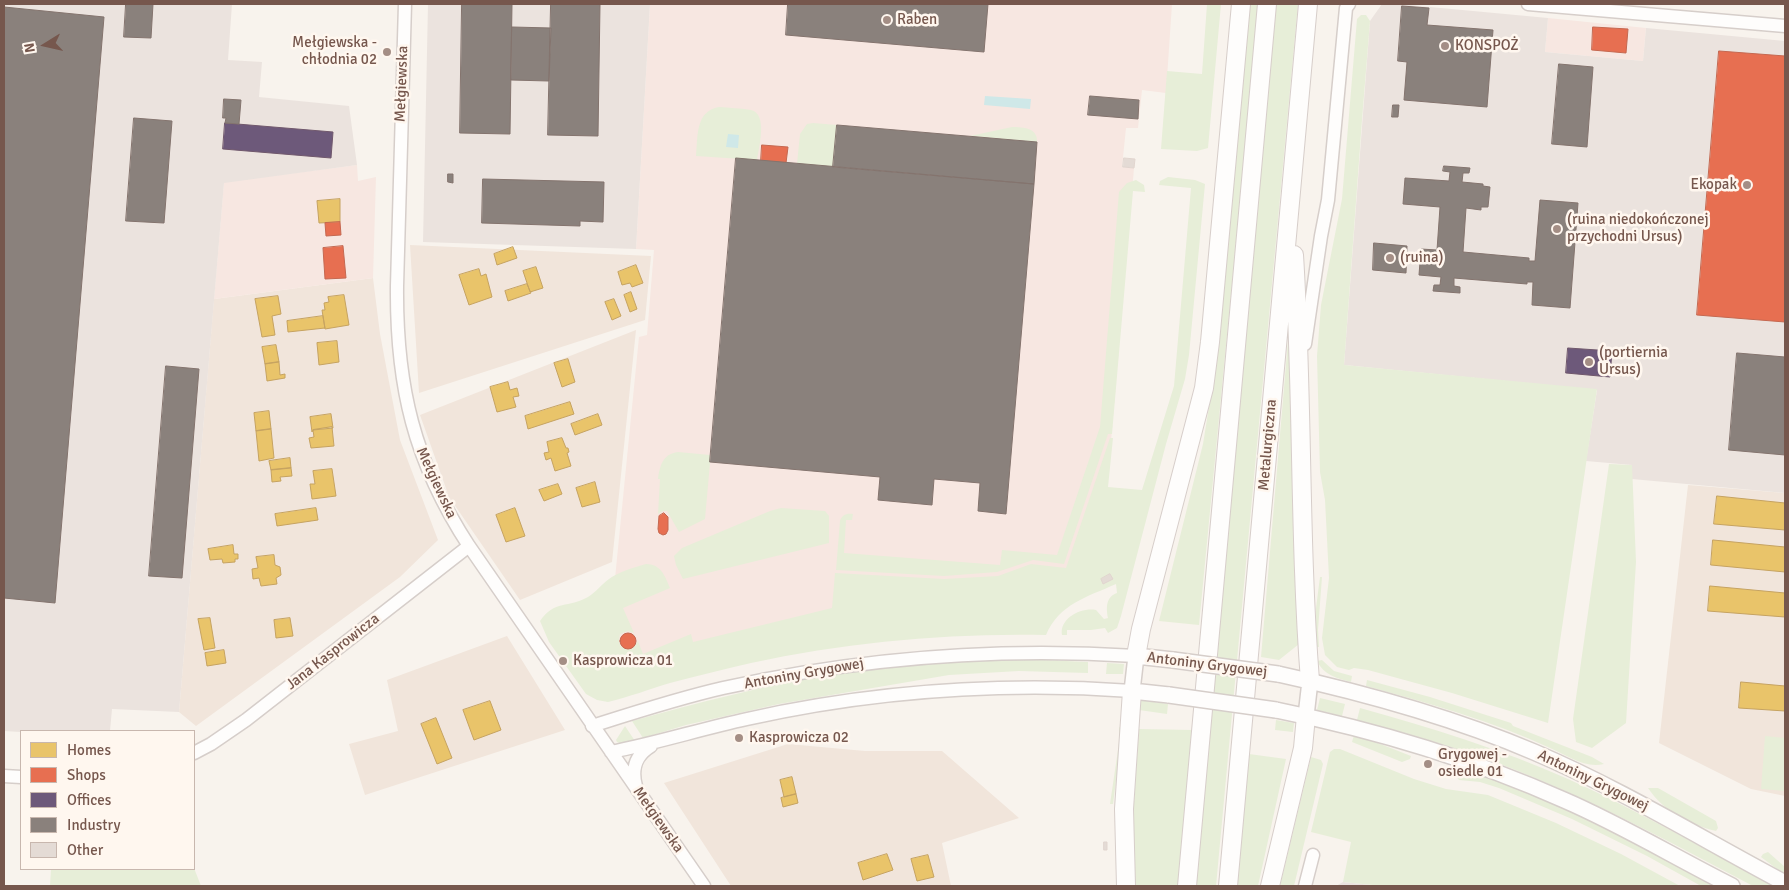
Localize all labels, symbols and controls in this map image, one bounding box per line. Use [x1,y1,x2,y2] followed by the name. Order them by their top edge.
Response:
[897,11,937,29] place label: Raben
[881,14,893,26] marker: Raben
[20,20,70,70] north arrow
[292,34,377,69] place label: Mełgiewska - chłodnia 02
[1455,37,1519,55] place label: KONSPOŻ
[1439,40,1451,52] marker: KONSPOŻ
[21,41,39,54] text: N
[381,46,393,58] marker: Mełgiewska - chłodnia 02
[392,46,412,122] street label: Mełgiewska
[1690,176,1737,194] place label: Ekopak
[1741,179,1753,191] marker: Ekopak
[1567,211,1709,246] place label: (ruina niedokończonej przychodni Ursus)
[1551,223,1563,235] marker: (ruina niedokończonej przychodni Ursus)
[1400,249,1443,267] place label: (ruina)
[1384,252,1396,264] marker: (ruina)
[1599,344,1668,379] place label: (portiernia Ursus)
[1583,356,1595,368] marker: (portiernia Ursus)
[1255,398,1281,492] street label: Metalurgiczna
[412,445,460,521] street label: Mełgiewska
[283,610,383,694] street label: Jana Kasprowicza
[1146,649,1268,681] street label: Antoniny Grygowej
[573,652,673,670] place label: Kasprowicza 01
[557,655,569,667] marker: Kasprowicza 01
[743,655,865,693] street label: Antoniny Grygowej
[749,729,849,747] place label: Kasprowicza 02
[20,730,195,870] legend
[733,732,745,744] marker: Kasprowicza 02
[67,741,111,759] text: Homes
[1438,746,1507,781] place label: Grygowej - osiedle 01
[1535,746,1651,816] street label: Antoniny Grygowej
[1422,758,1434,770] marker: Grygowej - osiedle 01
[67,766,106,784] text: Shops
[629,784,687,856] street label: Mełgiewska
[67,791,111,809] text: Offices
[67,816,120,834] text: Industry
[67,841,103,859] text: Other

